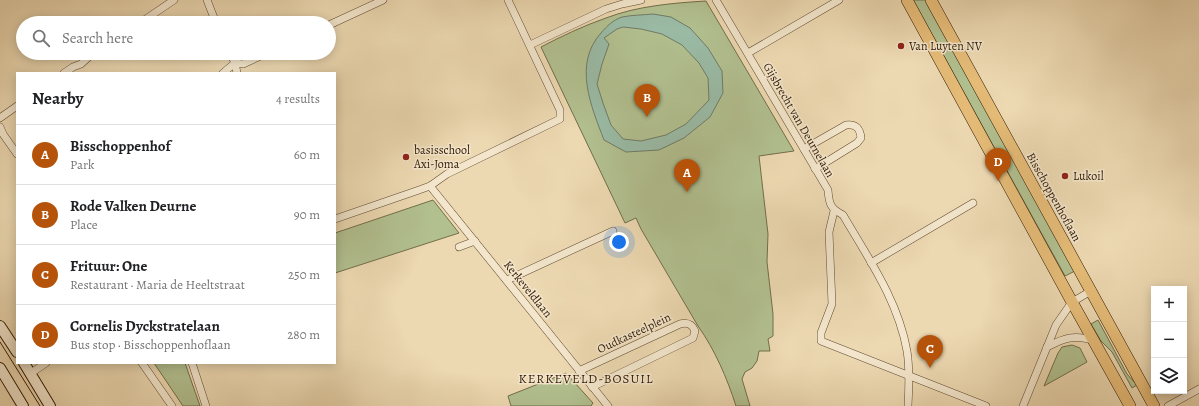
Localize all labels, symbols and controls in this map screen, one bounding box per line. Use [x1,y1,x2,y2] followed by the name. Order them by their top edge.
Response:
[16,16,336,60] search box
[30,27,52,49] icon: search
[62,28,133,48] text: Search here
[908,38,983,54] place label: Van Luyten NV
[896,41,906,51] marker: Van Luyten NV
[760,60,839,181] street label: Gijsbrecht van Deurnelaan
[634,84,660,117] pin: B
[32,87,83,110] text: Nearby
[276,90,320,107] text: 4 results
[70,136,171,156] text: Bisschoppenhof
[413,142,470,172] place label: basisschool Axi-Joma
[41,146,49,163] text: A
[294,146,320,163] text: 60 m
[985,148,1011,181] pin: D
[1023,150,1085,245] street label: Bisschoppenhoflaan
[401,152,411,162] marker: basisschool Axi-Joma
[70,156,94,173] text: Park
[674,159,700,192] pin: A
[1073,168,1104,184] place label: Lukoil
[1060,171,1070,181] marker: Lukoil
[70,196,196,216] text: Rode Valken Deurne
[41,206,49,223] text: B
[294,206,320,223] text: 90 m
[70,216,98,233] text: Place
[609,232,629,252] your location
[70,256,147,276] text: Frituur: One
[500,257,556,321] street label: Kerkeveldlaan
[41,266,49,283] text: C
[288,266,320,283] text: 250 m
[70,276,245,293] text: Restaurant · Maria de Heeltstraat
[1151,286,1187,394] map controls
[1151,286,1187,322] button: +
[595,309,674,357] street label: Oudkasteelplein
[70,316,220,336] text: Cornelis Dyckstratelaan
[1151,322,1187,358] button: −
[40,326,50,343] text: D
[287,326,320,343] text: 280 m
[917,335,943,368] pin: C
[70,336,231,353] text: Bus stop · Bisschoppenhoflaan
[1151,358,1187,394] button: layers
[518,370,654,387] district label: KERKEVELD-BOSUIL

